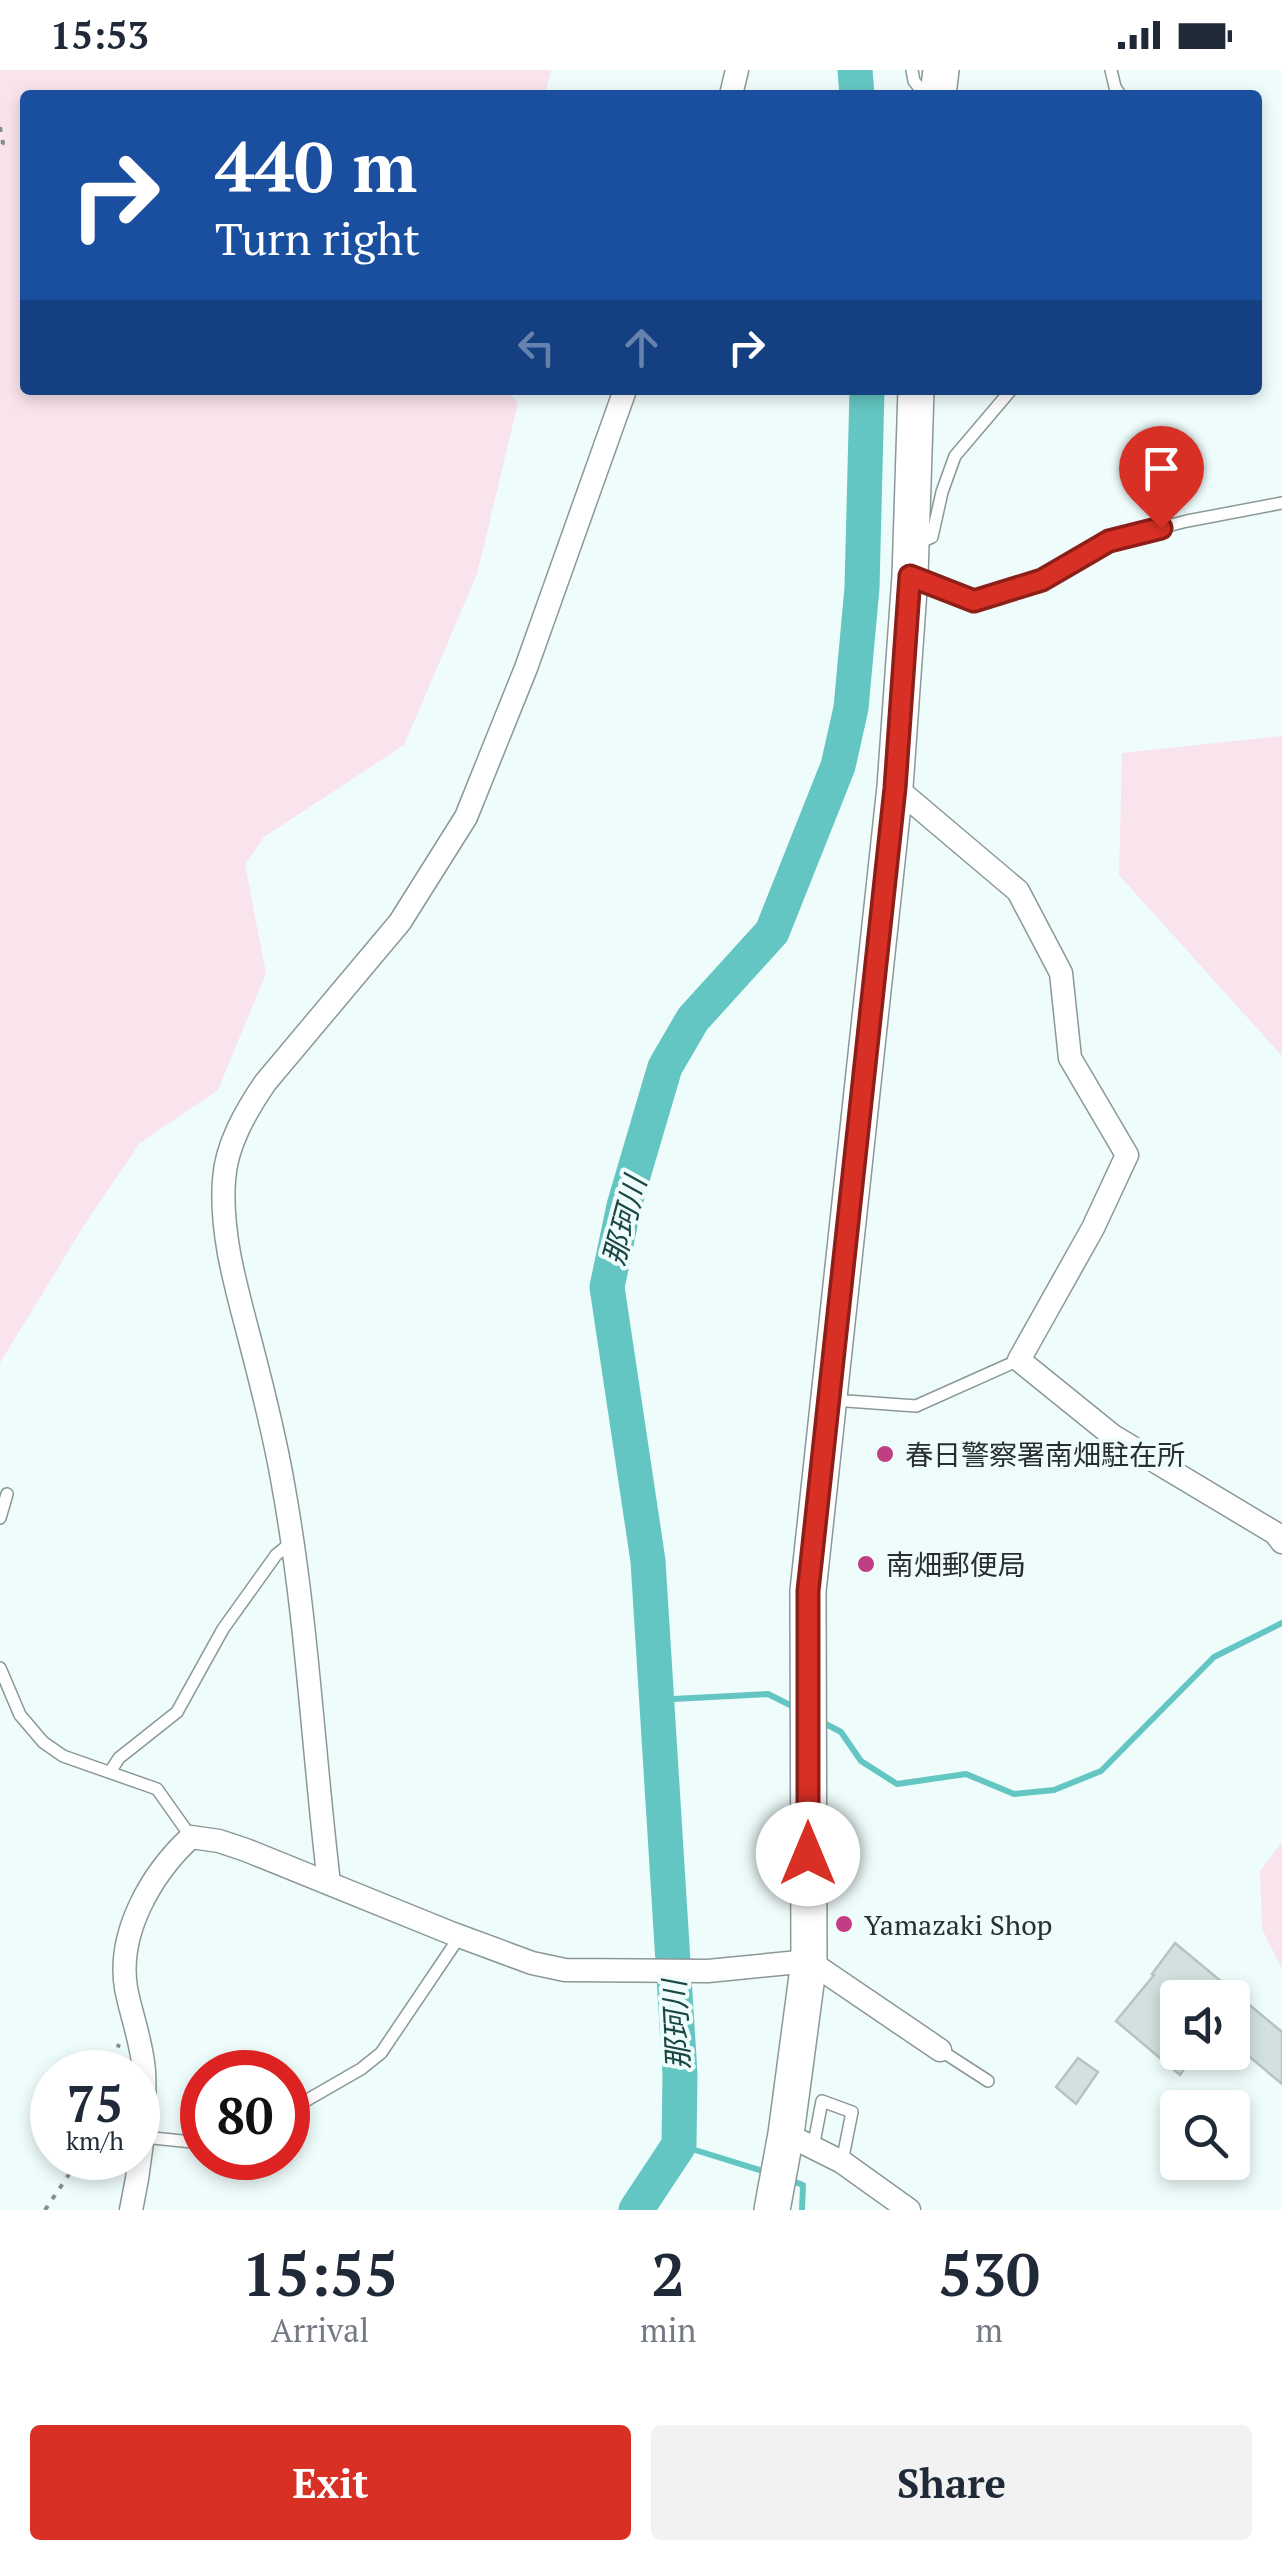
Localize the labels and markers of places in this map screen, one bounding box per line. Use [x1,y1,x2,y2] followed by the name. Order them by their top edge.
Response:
[1119,426,1204,529] pin
[905,1436,1185,1473] place label: 春日警察署南畑駐在所
[874,1443,896,1465] marker: 春日警察署南畑駐在所
[886,1546,1026,1583] place label: 南畑郵便局
[855,1553,877,1575] marker: 南畑郵便局
[864,1906,1052,1943] place label: Yamazaki Shop
[833,1913,855,1935] marker: Yamazaki Shop

